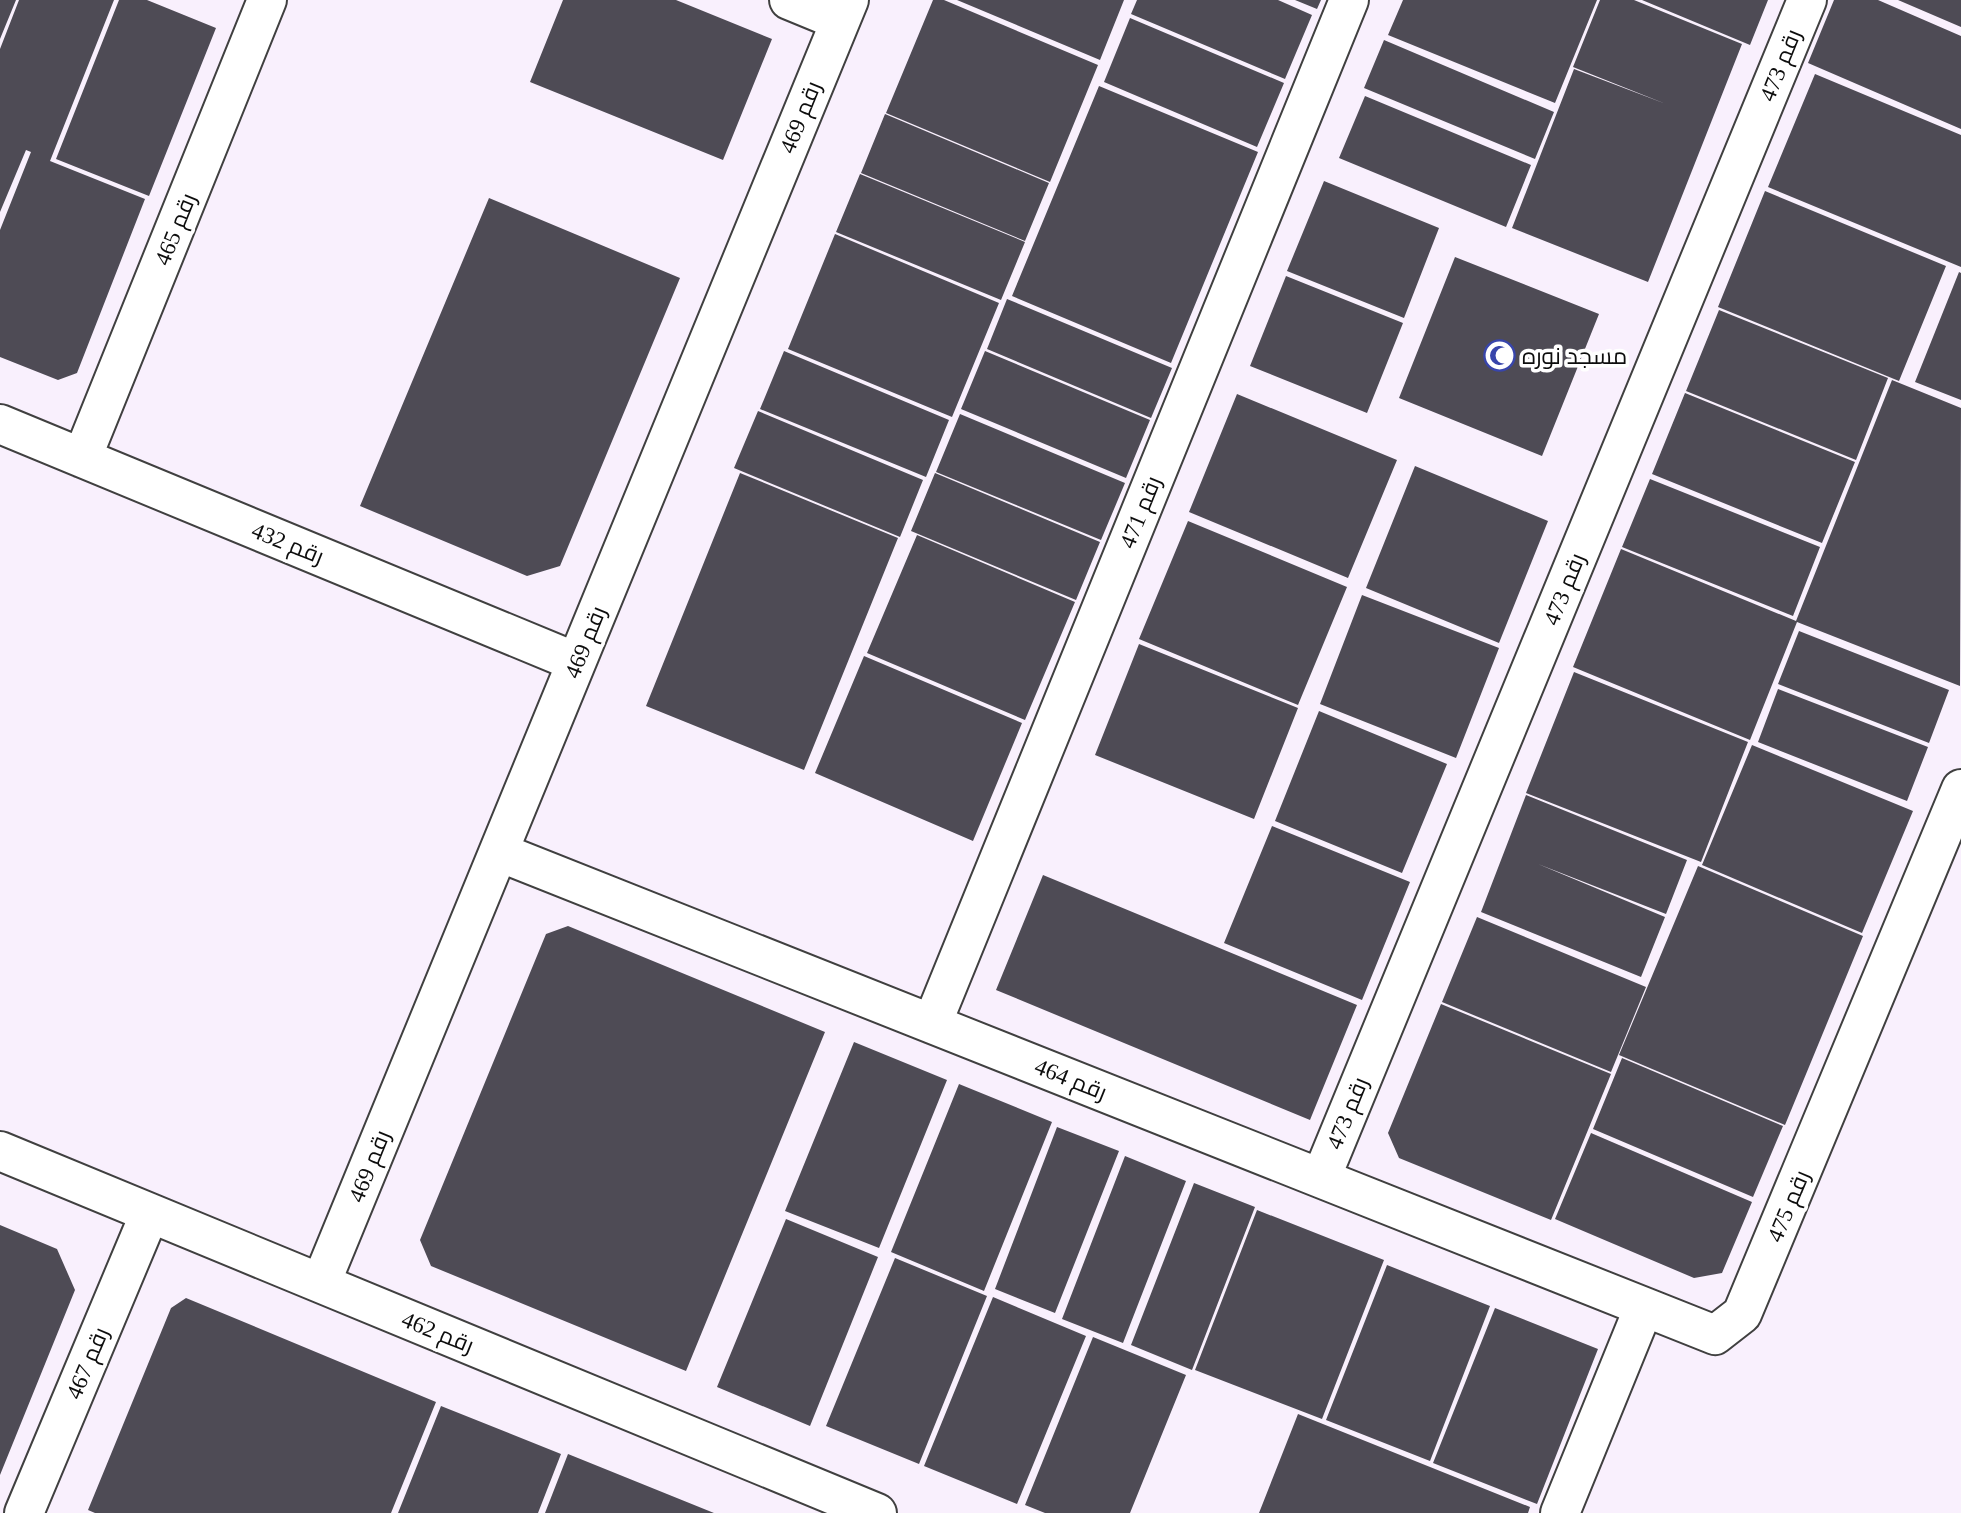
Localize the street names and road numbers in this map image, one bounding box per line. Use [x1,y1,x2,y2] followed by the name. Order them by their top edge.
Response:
[1755,26,1809,106] street label: رقم 473
[775,78,829,158] street label: رقم 469
[150,190,204,270] street label: رقم 465
[1115,473,1169,553] street label: رقم 471
[247,518,327,572] street label: رقم 432
[1539,550,1593,630] street label: رقم 473
[560,603,614,683] street label: رقم 469
[1030,1054,1110,1108] street label: رقم 464
[1322,1074,1376,1154] street label: رقم 473
[344,1127,398,1207] street label: رقم 469
[1762,1167,1817,1247] street label: رقم 475
[397,1307,477,1361] street label: رقم 462
[61,1324,116,1404] street label: رقم 467

